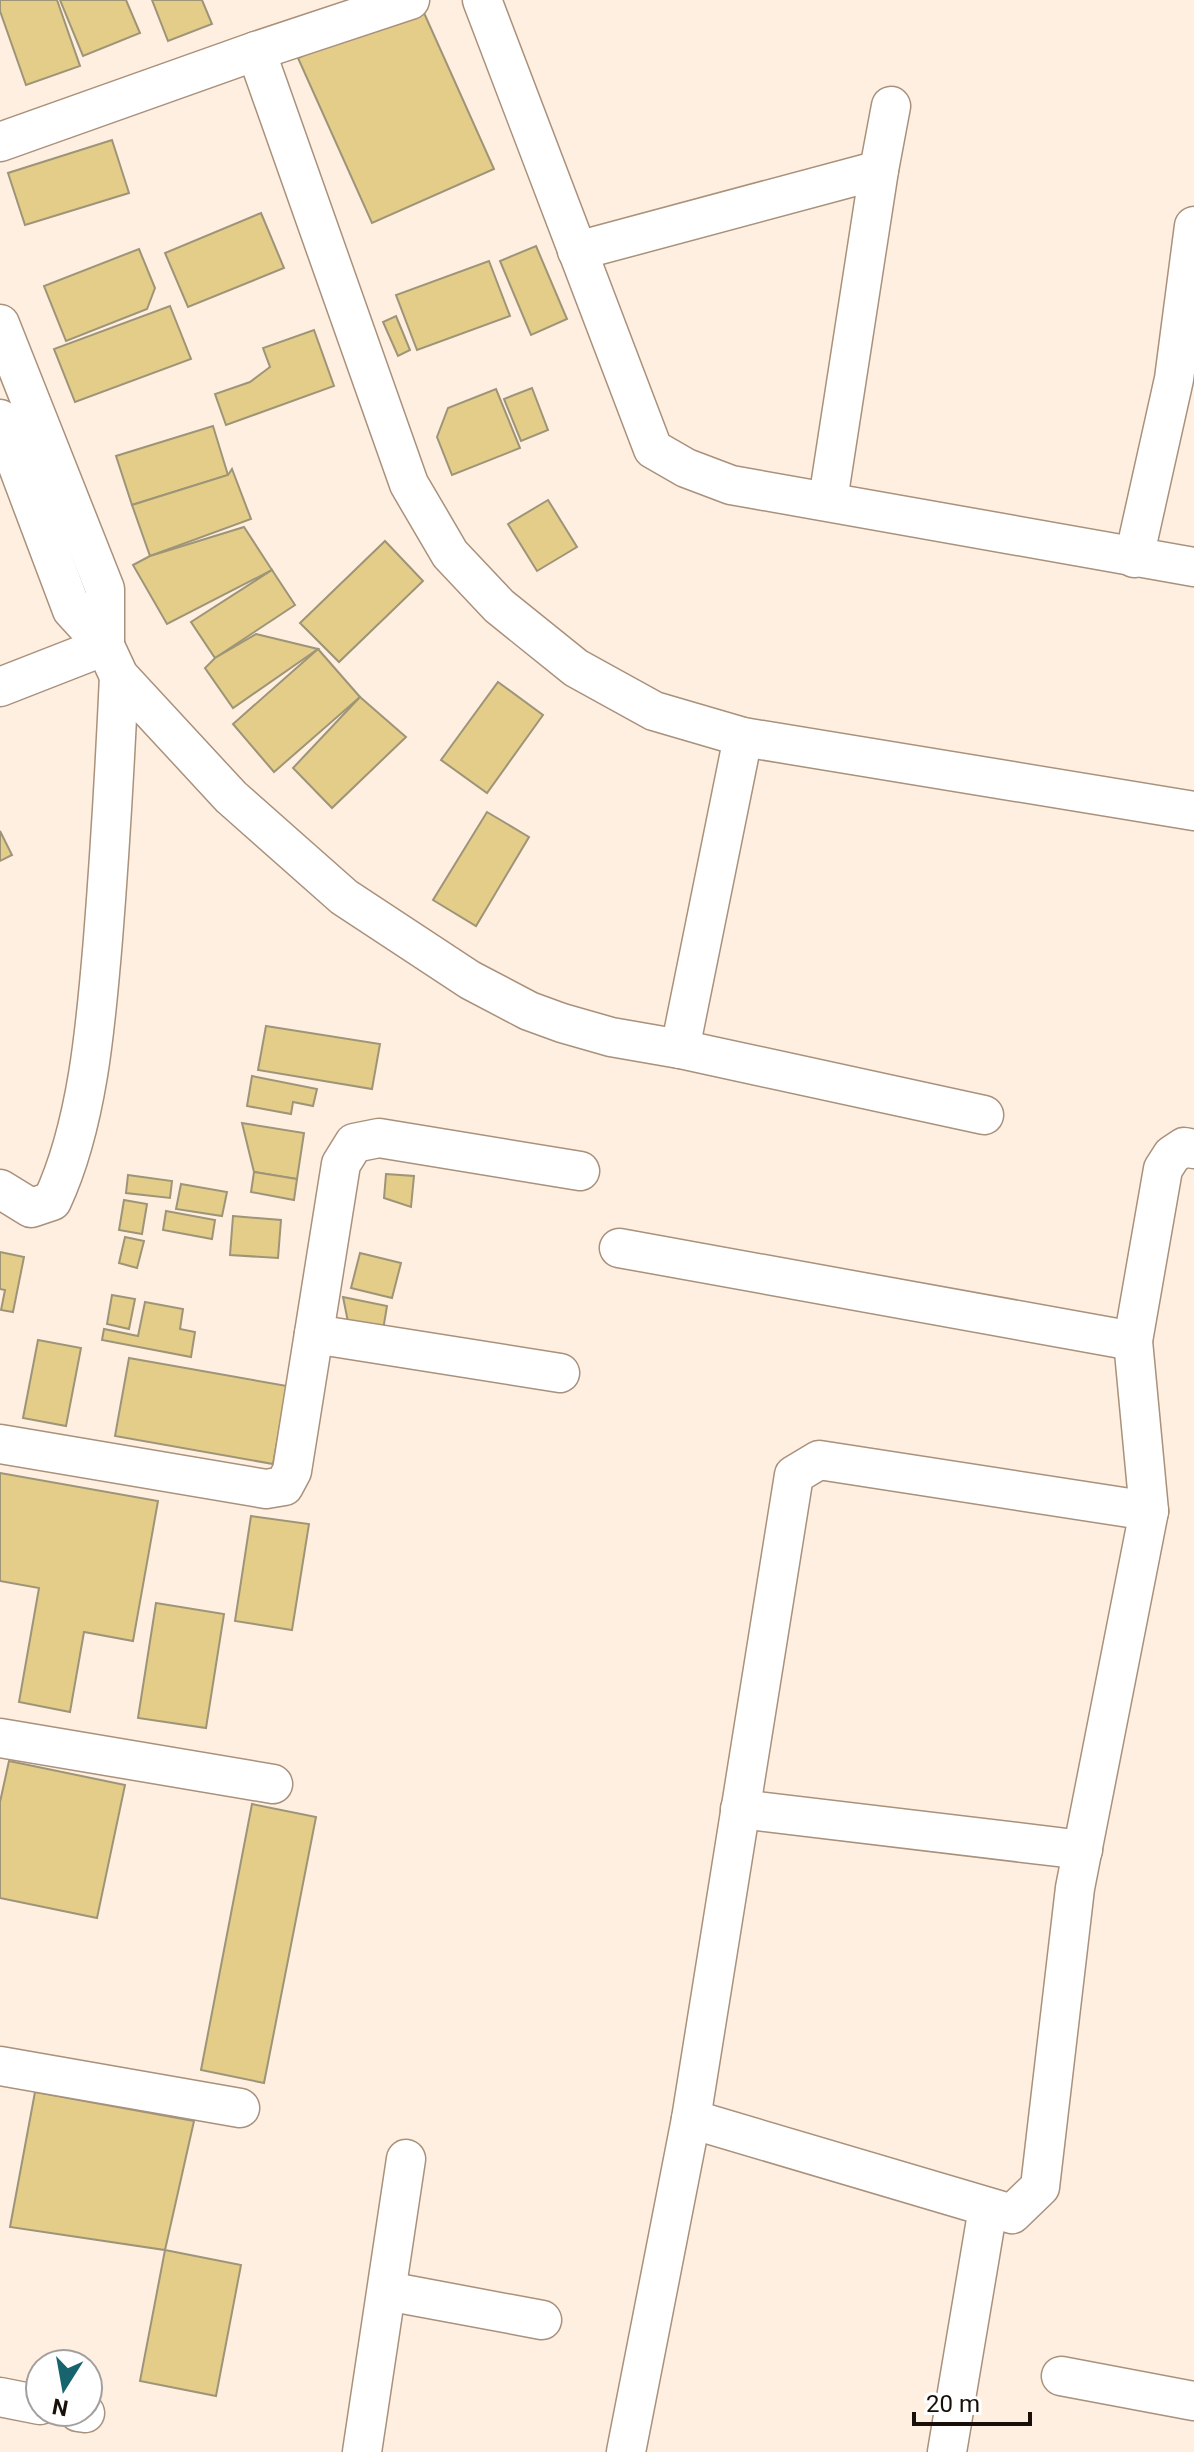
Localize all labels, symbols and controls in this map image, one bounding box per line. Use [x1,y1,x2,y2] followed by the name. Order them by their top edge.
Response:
[24,2348,104,2428] north arrow
[914,2376,1030,2426] scale bar
[926,2390,980,2418] text: 20 m
[50,2393,70,2421] text: N

